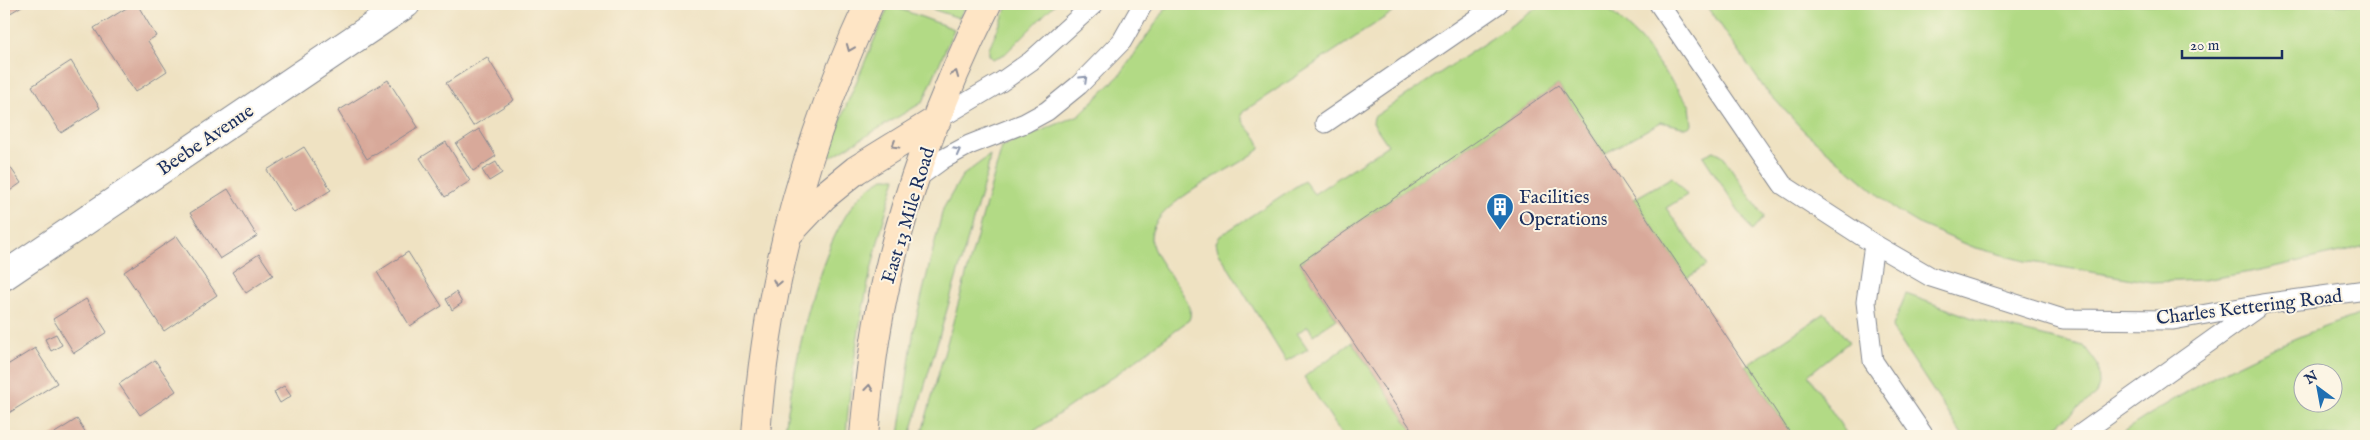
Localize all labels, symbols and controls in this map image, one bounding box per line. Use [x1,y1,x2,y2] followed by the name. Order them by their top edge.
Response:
[2182,28,2282,60] scale bar
[2190,36,2220,55] text: 20 m
[845,44,855,52] one-way arrow
[949,71,959,79] one-way arrow
[1078,76,1087,85] one-way arrow
[153,99,259,182] street label: Beebe Avenue
[892,138,901,148] one-way arrow
[877,144,941,286] street label: East 13 Mile Road
[952,147,961,157] one-way arrow
[1519,186,1607,232] place label: Facilities Operations
[1485,192,1515,231] building icon: Facilities Operations
[772,279,782,288] one-way arrow
[2155,285,2345,331] street label: Charles Kettering Road
[2292,362,2342,412] north arrow
[2301,367,2322,389] text: N
[863,383,874,391] one-way arrow

